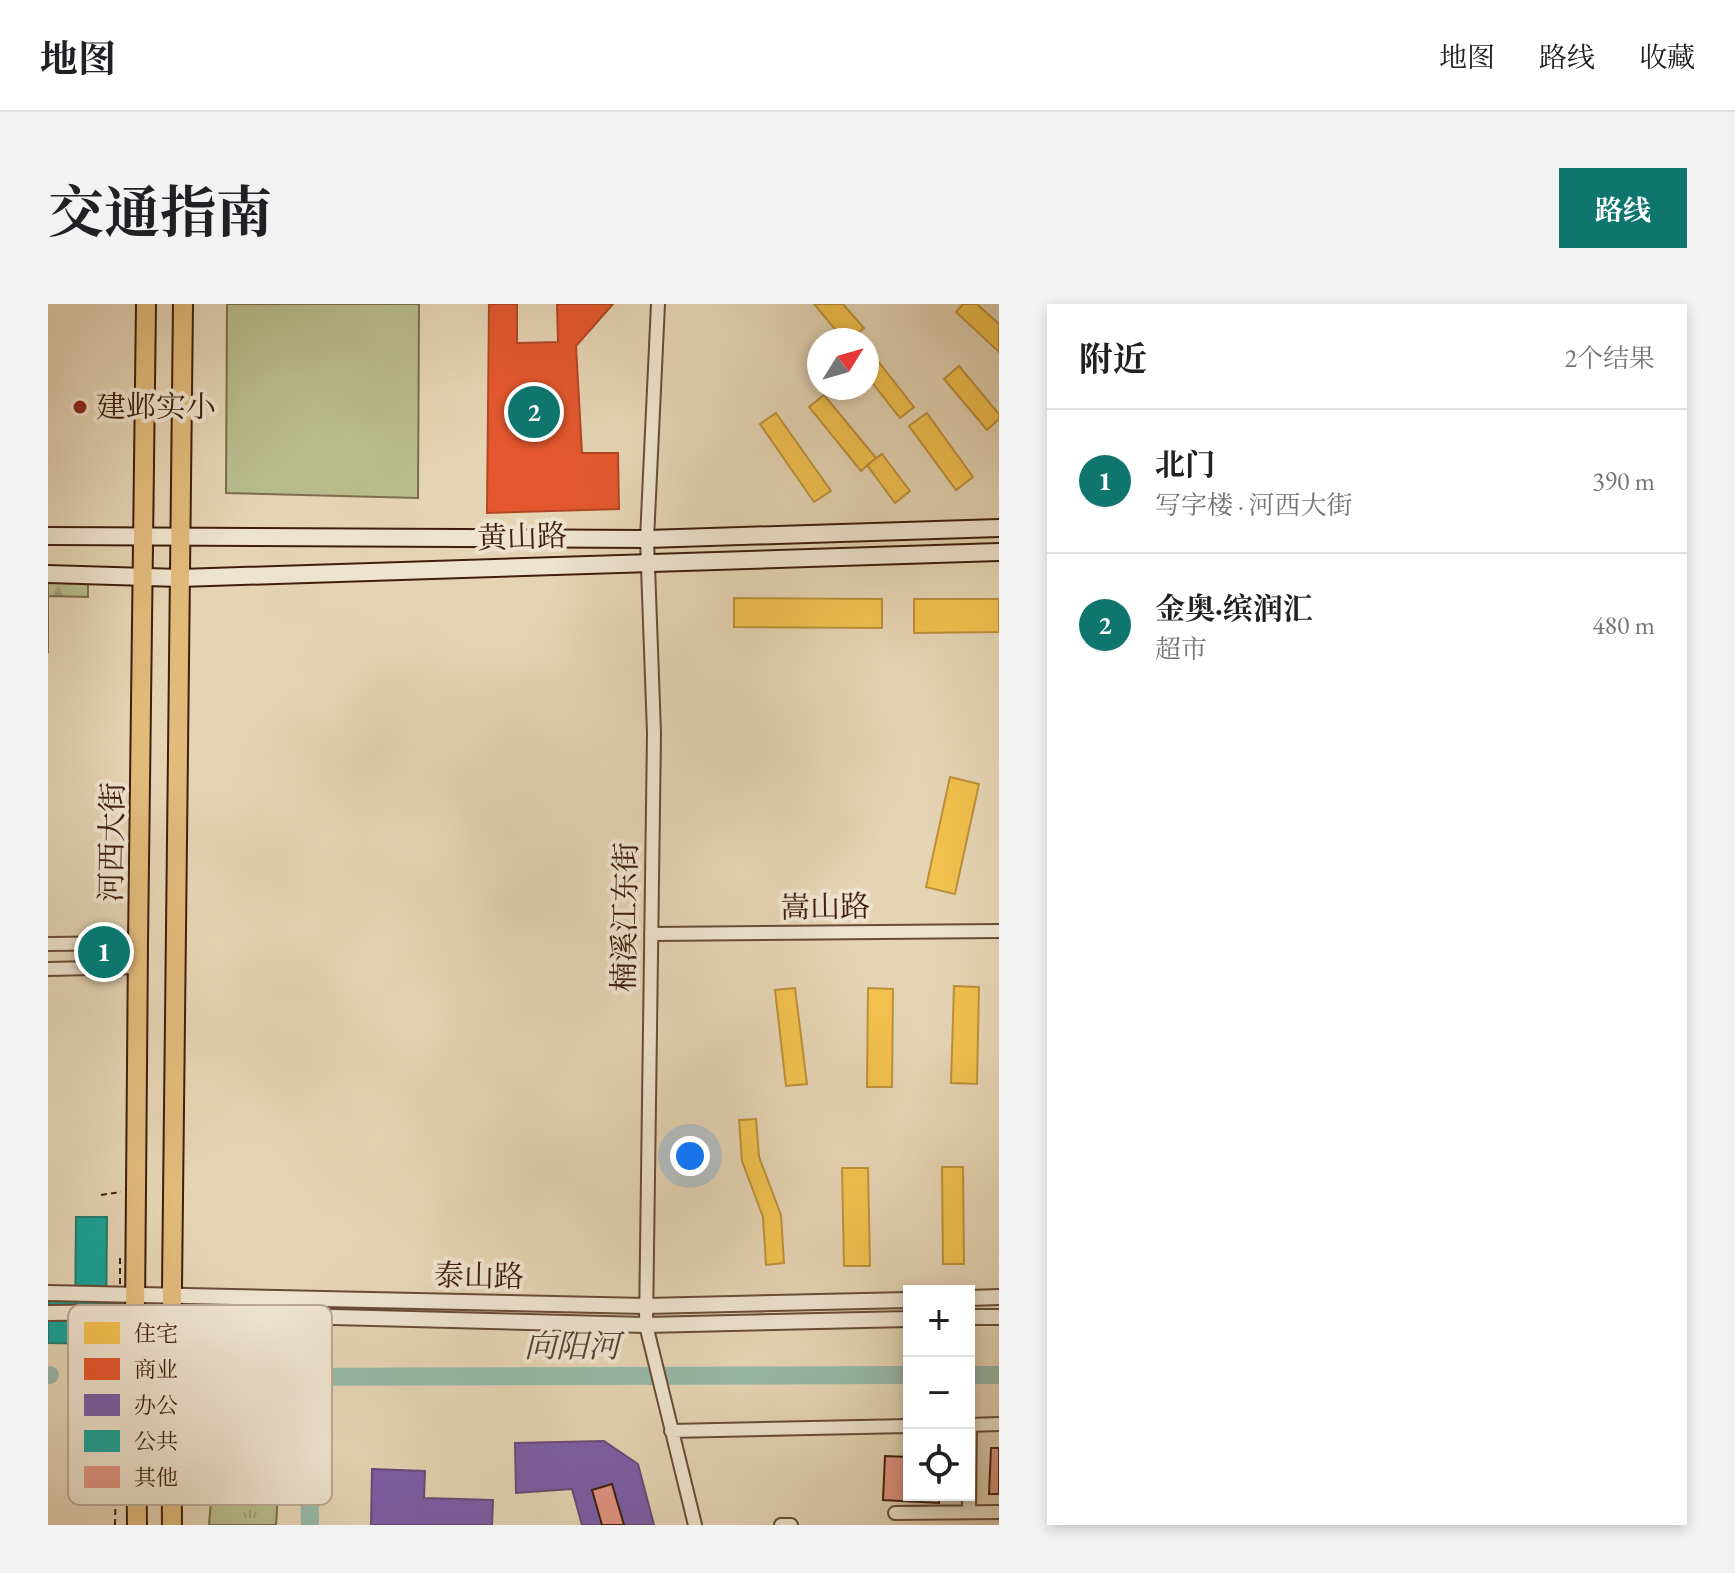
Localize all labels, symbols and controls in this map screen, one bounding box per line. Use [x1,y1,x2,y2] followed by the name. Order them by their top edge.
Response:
[40,34,116,83] text: 地图
[1439,39,1495,75] text: 地图
[1539,39,1595,75] text: 路线
[1639,39,1695,75] text: 收藏
[1559,168,1687,248] button: 路线
[48,176,272,249] text: 交通指南
[807,328,879,400] north arrow
[1079,337,1147,381] text: 附近
[1565,341,1655,375] text: 2个结果
[508,382,560,442] pin: 2
[96,387,216,426] place label: 建邺实小
[71,398,89,416] marker: 建邺实小
[1155,445,1215,484] text: 北门
[1098,464,1112,498] text: 1
[1592,464,1655,498] text: 390 m
[1155,488,1353,522] text: 写字楼 · 河西大街
[476,515,568,558] street label: 黄山路
[1155,589,1313,628] text: 金奥·缤润汇
[1098,608,1112,642] text: 2
[1592,608,1655,642] text: 480 m
[1155,632,1207,666] text: 超市
[91,782,132,902] street label: 河西大街
[604,842,645,992] street label: 楠溪江东街
[780,886,870,927] street label: 嵩山路
[78,922,130,982] pin: 1
[670,1136,710,1176] your location
[434,1255,524,1296] street label: 泰山路
[903,1285,975,1501] map controls
[903,1285,975,1357] button: +
[68,1305,332,1505] legend
[134,1319,178,1348] text: 住宅
[524,1325,625,1367] water label: 向阳河
[134,1355,178,1384] text: 商业
[903,1357,975,1429] button: −
[134,1391,178,1420] text: 办公
[134,1427,178,1456] text: 公共
[903,1429,975,1501] button: locate
[134,1463,178,1492] text: 其他

